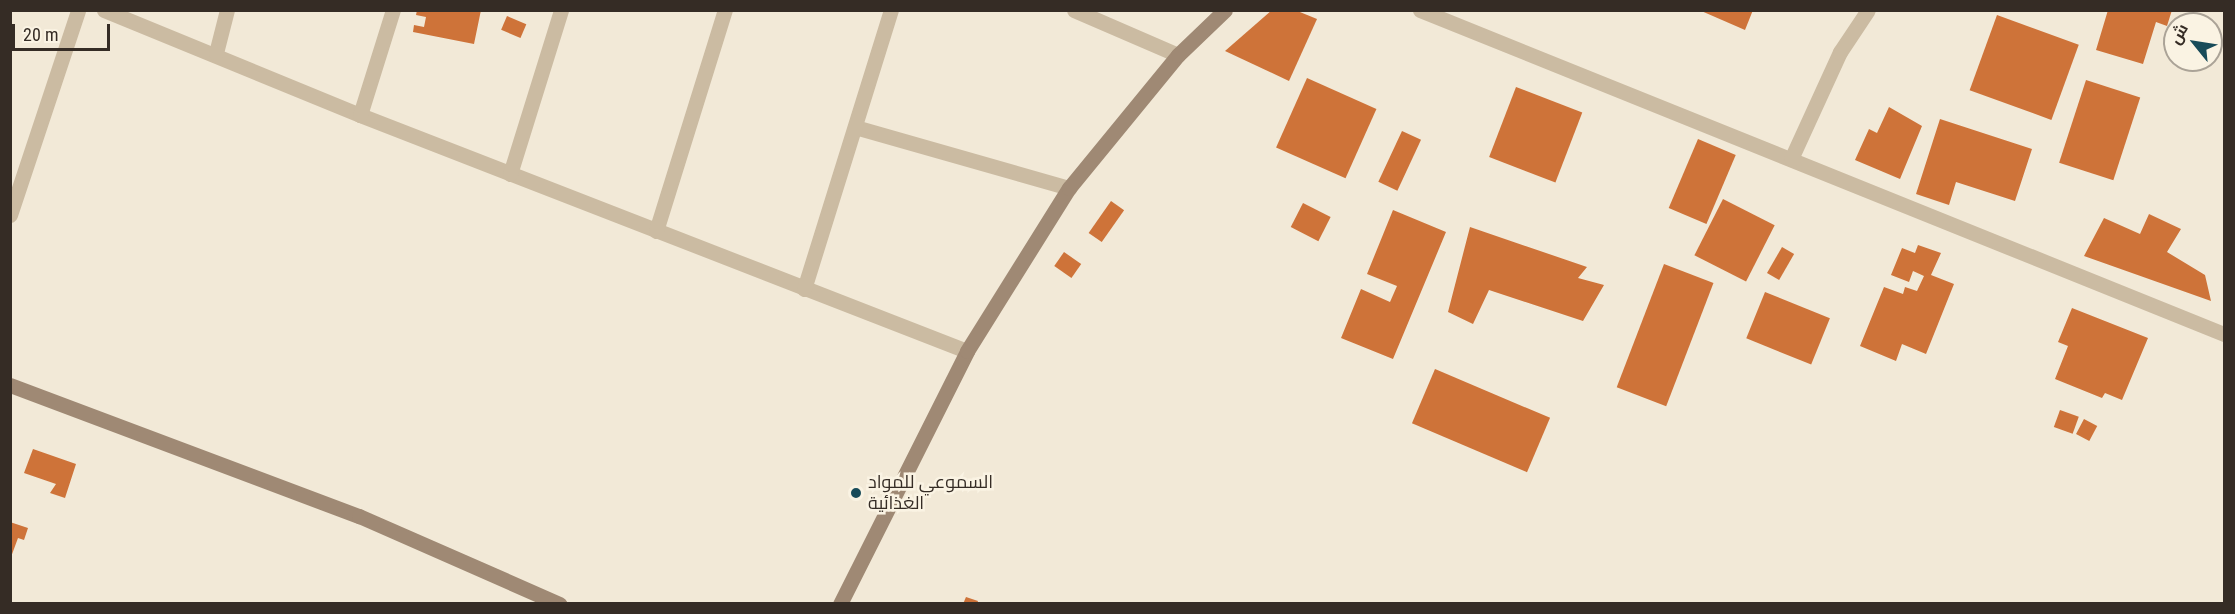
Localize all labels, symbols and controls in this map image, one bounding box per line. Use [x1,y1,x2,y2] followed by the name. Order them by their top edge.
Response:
[15,12,112,50] scale bar
[2163,12,2223,72] north arrow
[2165,20,2192,47] text: ش
[23,24,58,45] text: 20 m
[868,472,993,514] place label: السموعي للمواد الغذائية
[849,486,863,500] marker: السموعي للمواد الغذائية

